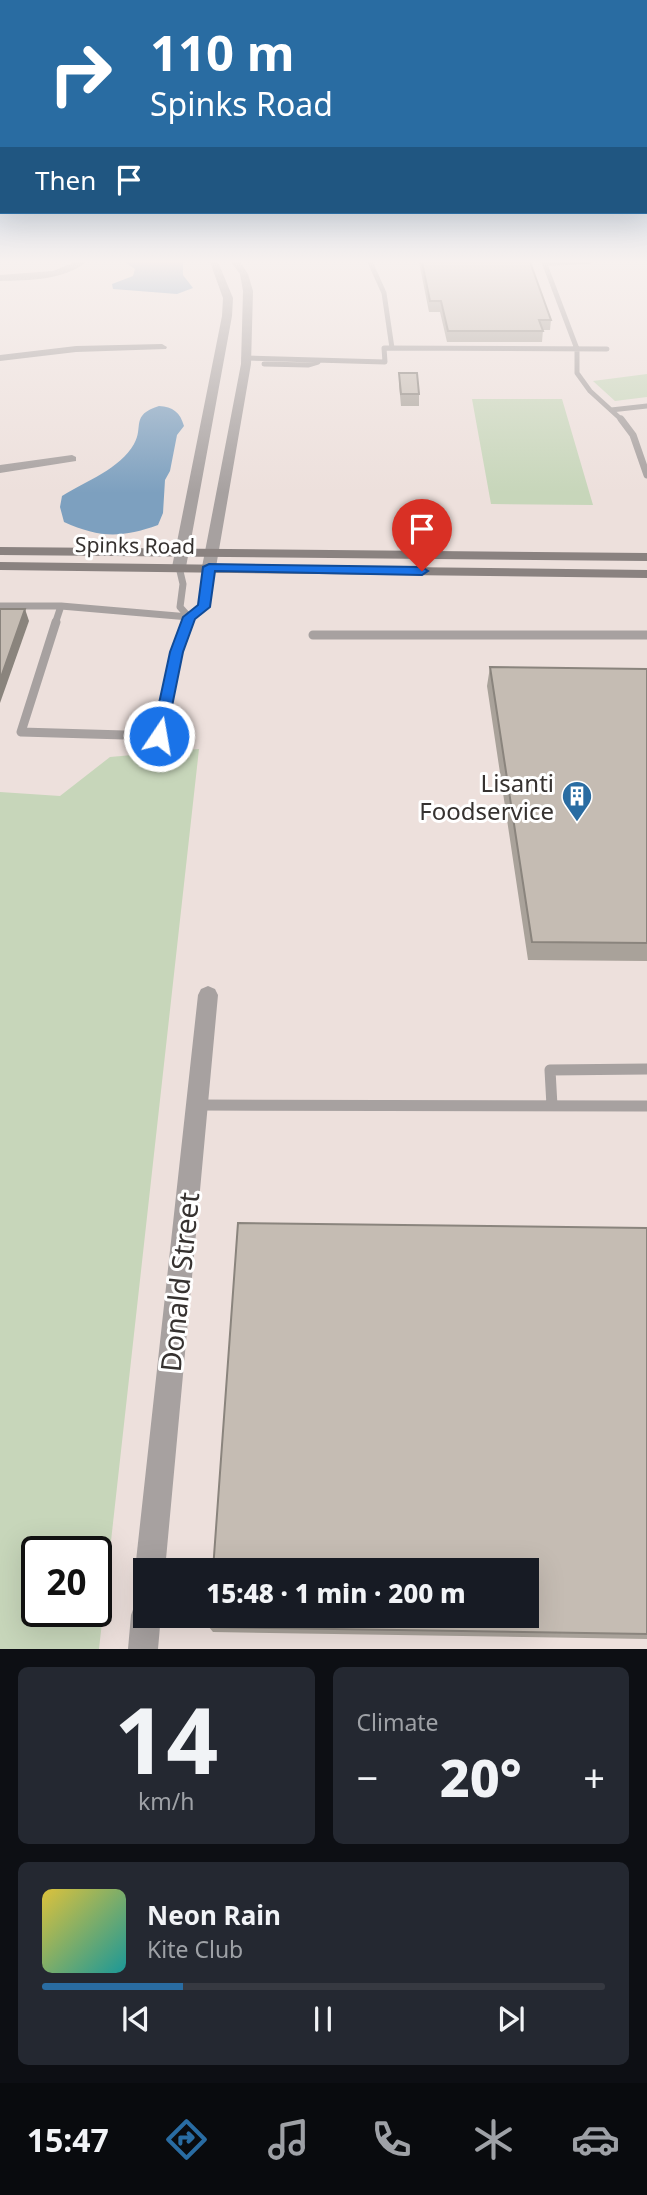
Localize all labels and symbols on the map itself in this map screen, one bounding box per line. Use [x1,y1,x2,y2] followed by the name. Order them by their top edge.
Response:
[392,499,452,571] pin
[75,530,195,560] street label: Spinks Road
[122,699,196,773] position arrow
[419,766,554,827] place label: Lisanti Foodservice
[560,779,594,823] building icon: Lisanti Foodservice
[151,1190,207,1374] street label: Donald Street
[21,1536,112,1627] speed limit sign: 20

